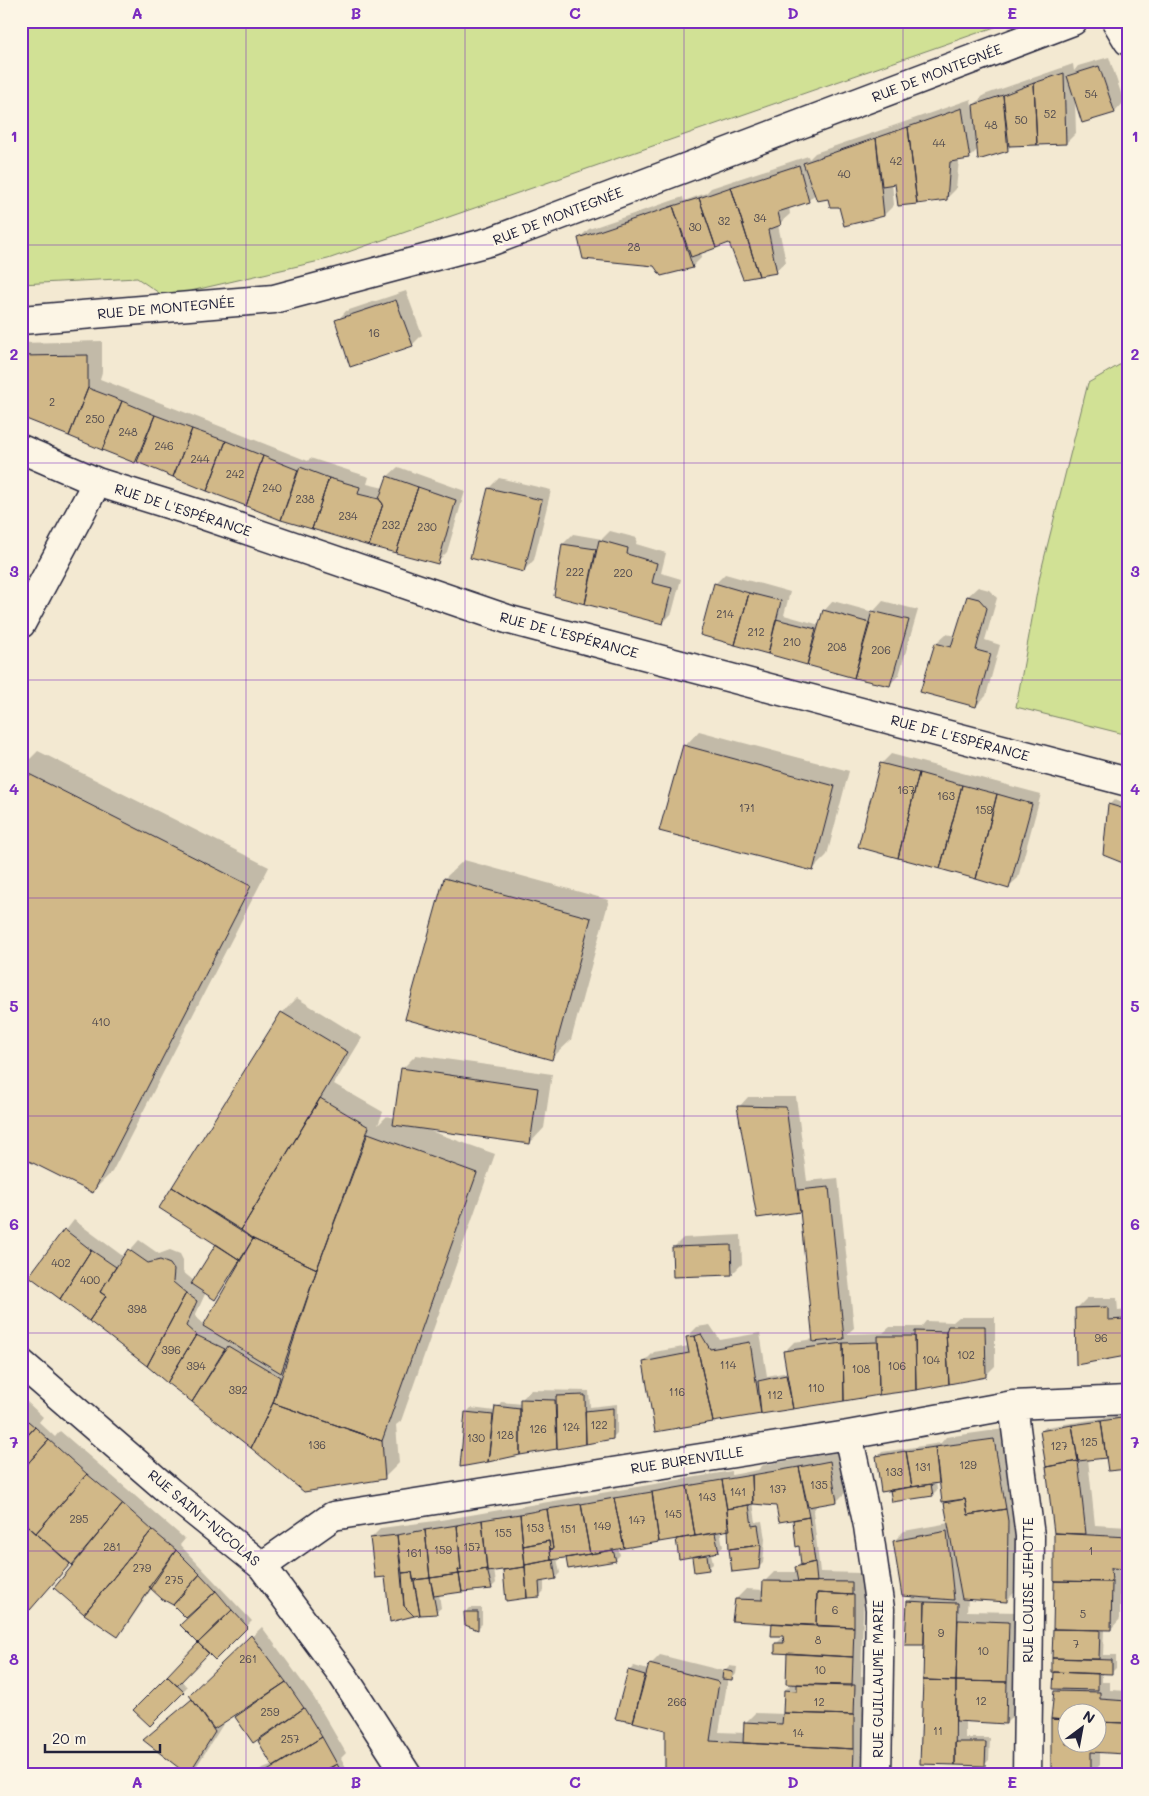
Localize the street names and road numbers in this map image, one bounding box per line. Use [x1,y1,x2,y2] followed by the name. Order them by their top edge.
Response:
[869,39,1005,106] street label: RUE DE MONTEGNÉE
[490,182,626,249] street label: RUE DE MONTEGNÉE
[96,292,236,323] street label: RUE DE MONTEGNÉE
[112,478,254,541] street label: RUE DE L'ESPÉRANCE
[498,607,641,662] street label: RUE DE L'ESPÉRANCE
[889,710,1032,765] street label: RUE DE L'ESPÉRANCE
[629,1441,745,1478] street label: RUE BURENVILLE
[144,1465,265,1570] street label: RUE SAINT-NICOLAS
[1018,1517,1037,1663] street label: RUE LOUISE JEHOTTE
[868,1600,887,1758] street label: RUE GUILLAUME MARIE

